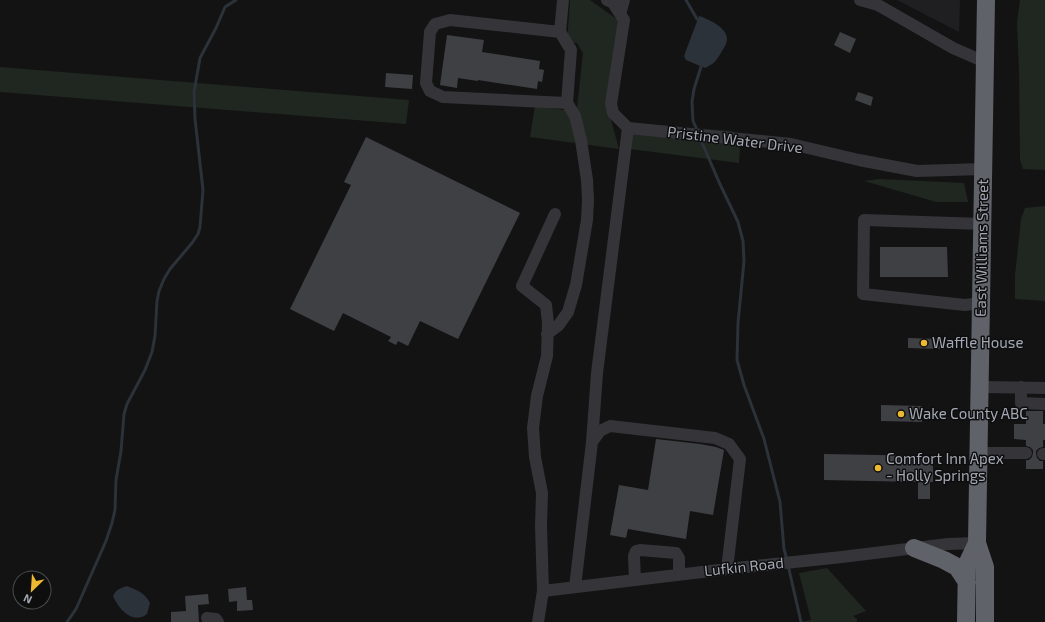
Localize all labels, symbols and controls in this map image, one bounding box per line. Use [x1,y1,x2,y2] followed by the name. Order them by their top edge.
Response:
[666,122,804,156] street label: Pristine Water Drive
[971,179,991,317] street label: East Williams Street
[932,333,1023,351] place label: Waffle House
[919,338,929,348] marker: Waffle House
[909,404,1028,422] place label: Wake County ABC
[896,409,906,419] marker: Wake County ABC
[886,449,1004,484] place label: Comfort Inn Apex - Holly Springs
[873,463,883,473] marker: Comfort Inn Apex - Holly Springs
[703,553,785,579] street label: Lufkin Road
[12,570,52,610] north arrow
[21,592,34,607] text: N

